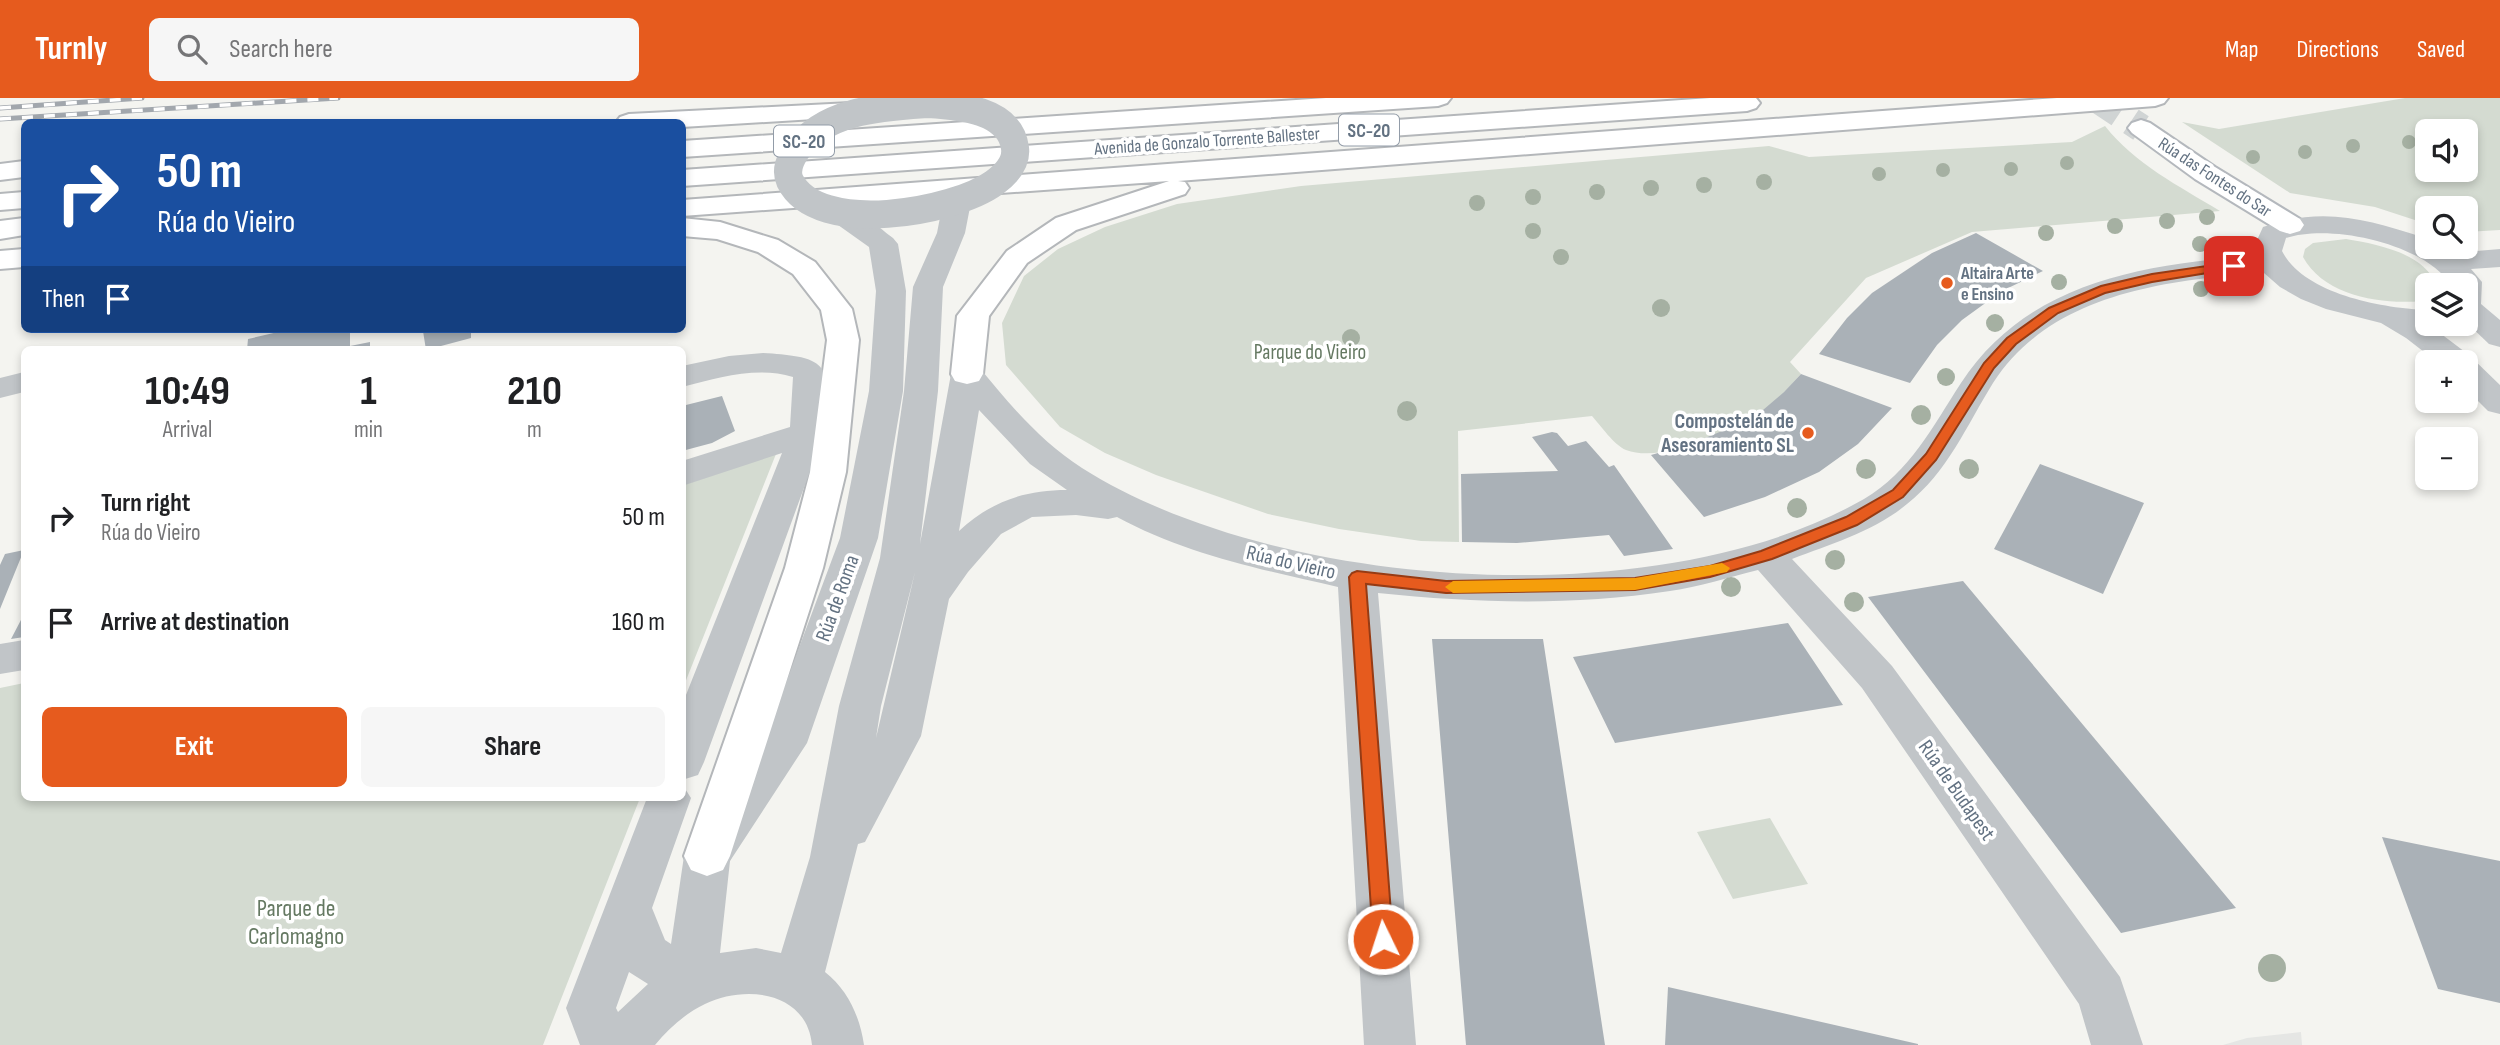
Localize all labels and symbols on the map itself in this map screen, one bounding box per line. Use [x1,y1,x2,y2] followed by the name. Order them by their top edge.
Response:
[1339,114,1399,146] road number: SC-20
[1093,123,1321,160] street label: Avenida de Gonzalo Torrente Ballester
[774,126,834,156] road number: SC-20
[2154,133,2275,222] street label: Rúa das Fontes do Sar
[2204,236,2264,296] pin
[1960,263,2034,305] place label: Altaira Arte e Ensino
[1939,275,1955,291] marker: Altaira Arte e Ensino
[1254,340,1366,365] park label: Parque do Vieiro
[1660,409,1794,458] place label: Compostelán de Asesoramiento SL
[1800,425,1816,441] marker: Compostelán de Asesoramiento SL
[1244,540,1338,585] street label: Rúa do Vieiro
[810,552,865,645] street label: Rúa de Roma
[1913,735,2000,845] street label: Rúa de Budapest
[248,894,344,951] park label: Parque de Carlomagno
[1346,902,1420,976] position arrow

